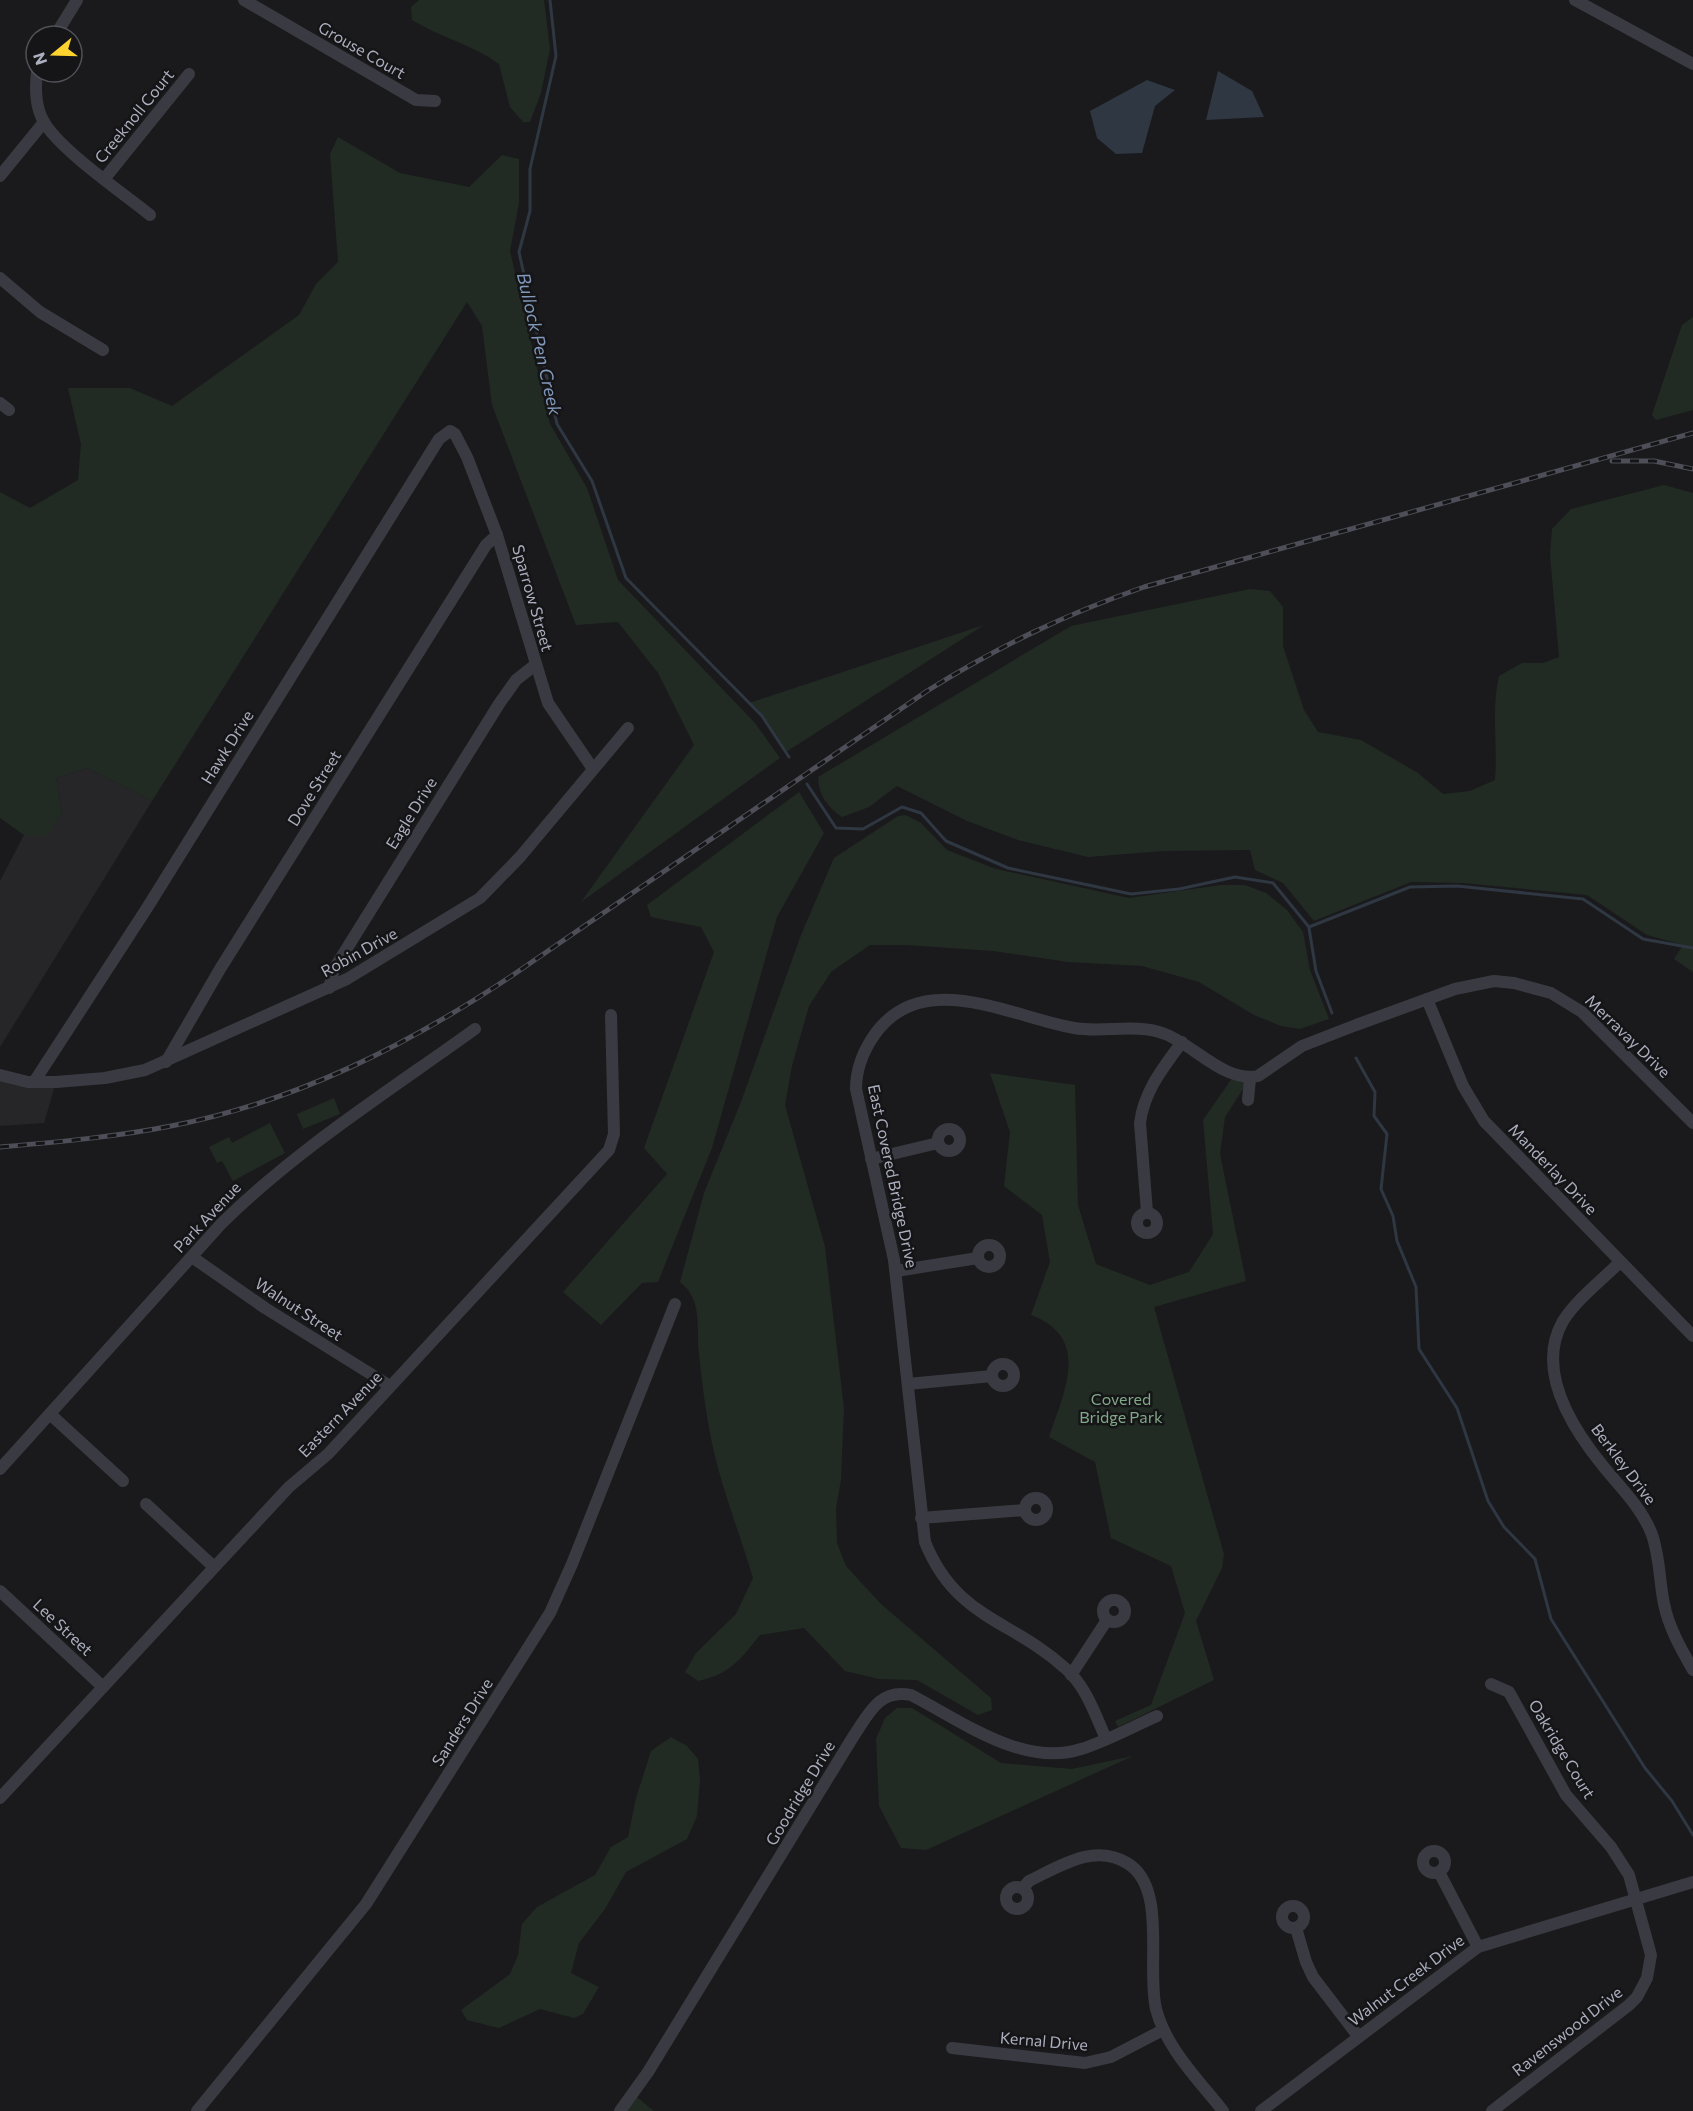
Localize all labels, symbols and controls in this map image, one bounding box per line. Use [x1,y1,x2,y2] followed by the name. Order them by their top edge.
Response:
[315,17,410,82] street label: Grouse Court
[24,24,84,84] north arrow
[28,50,50,68] text: N
[90,65,177,166] street label: Creeknoll Court
[513,270,567,419] water label: Bullock Pen Creek
[509,542,558,654] street label: Sparrow Street
[196,706,257,787] street label: Hawk Drive
[283,746,345,829] street label: Dove Street
[381,773,440,852] street label: Eagle Drive
[317,923,400,980] street label: Robin Drive
[1582,990,1675,1081] street label: Merravay Drive
[865,1082,922,1269] street label: East Covered Bridge Drive
[1505,1119,1602,1218] street label: Manderlay Drive
[169,1177,244,1256] street label: Park Avenue
[252,1273,347,1344] street label: Walnut Street
[294,1367,385,1461] street label: Eastern Avenue
[1079,1389,1163,1426] park label: Covered Bridge Park
[1588,1420,1661,1508] street label: Berkley Drive
[30,1594,97,1659] street label: Lee Street
[427,1674,496,1769] street label: Sanders Drive
[1525,1696,1600,1802] street label: Oakridge Court
[761,1737,838,1848] street label: Goodridge Drive
[1344,1930,1467,2029] street label: Walnut Creek Drive
[1508,1982,1625,2079] street label: Ravenswood Drive
[999,2027,1089,2054] street label: Kernal Drive

